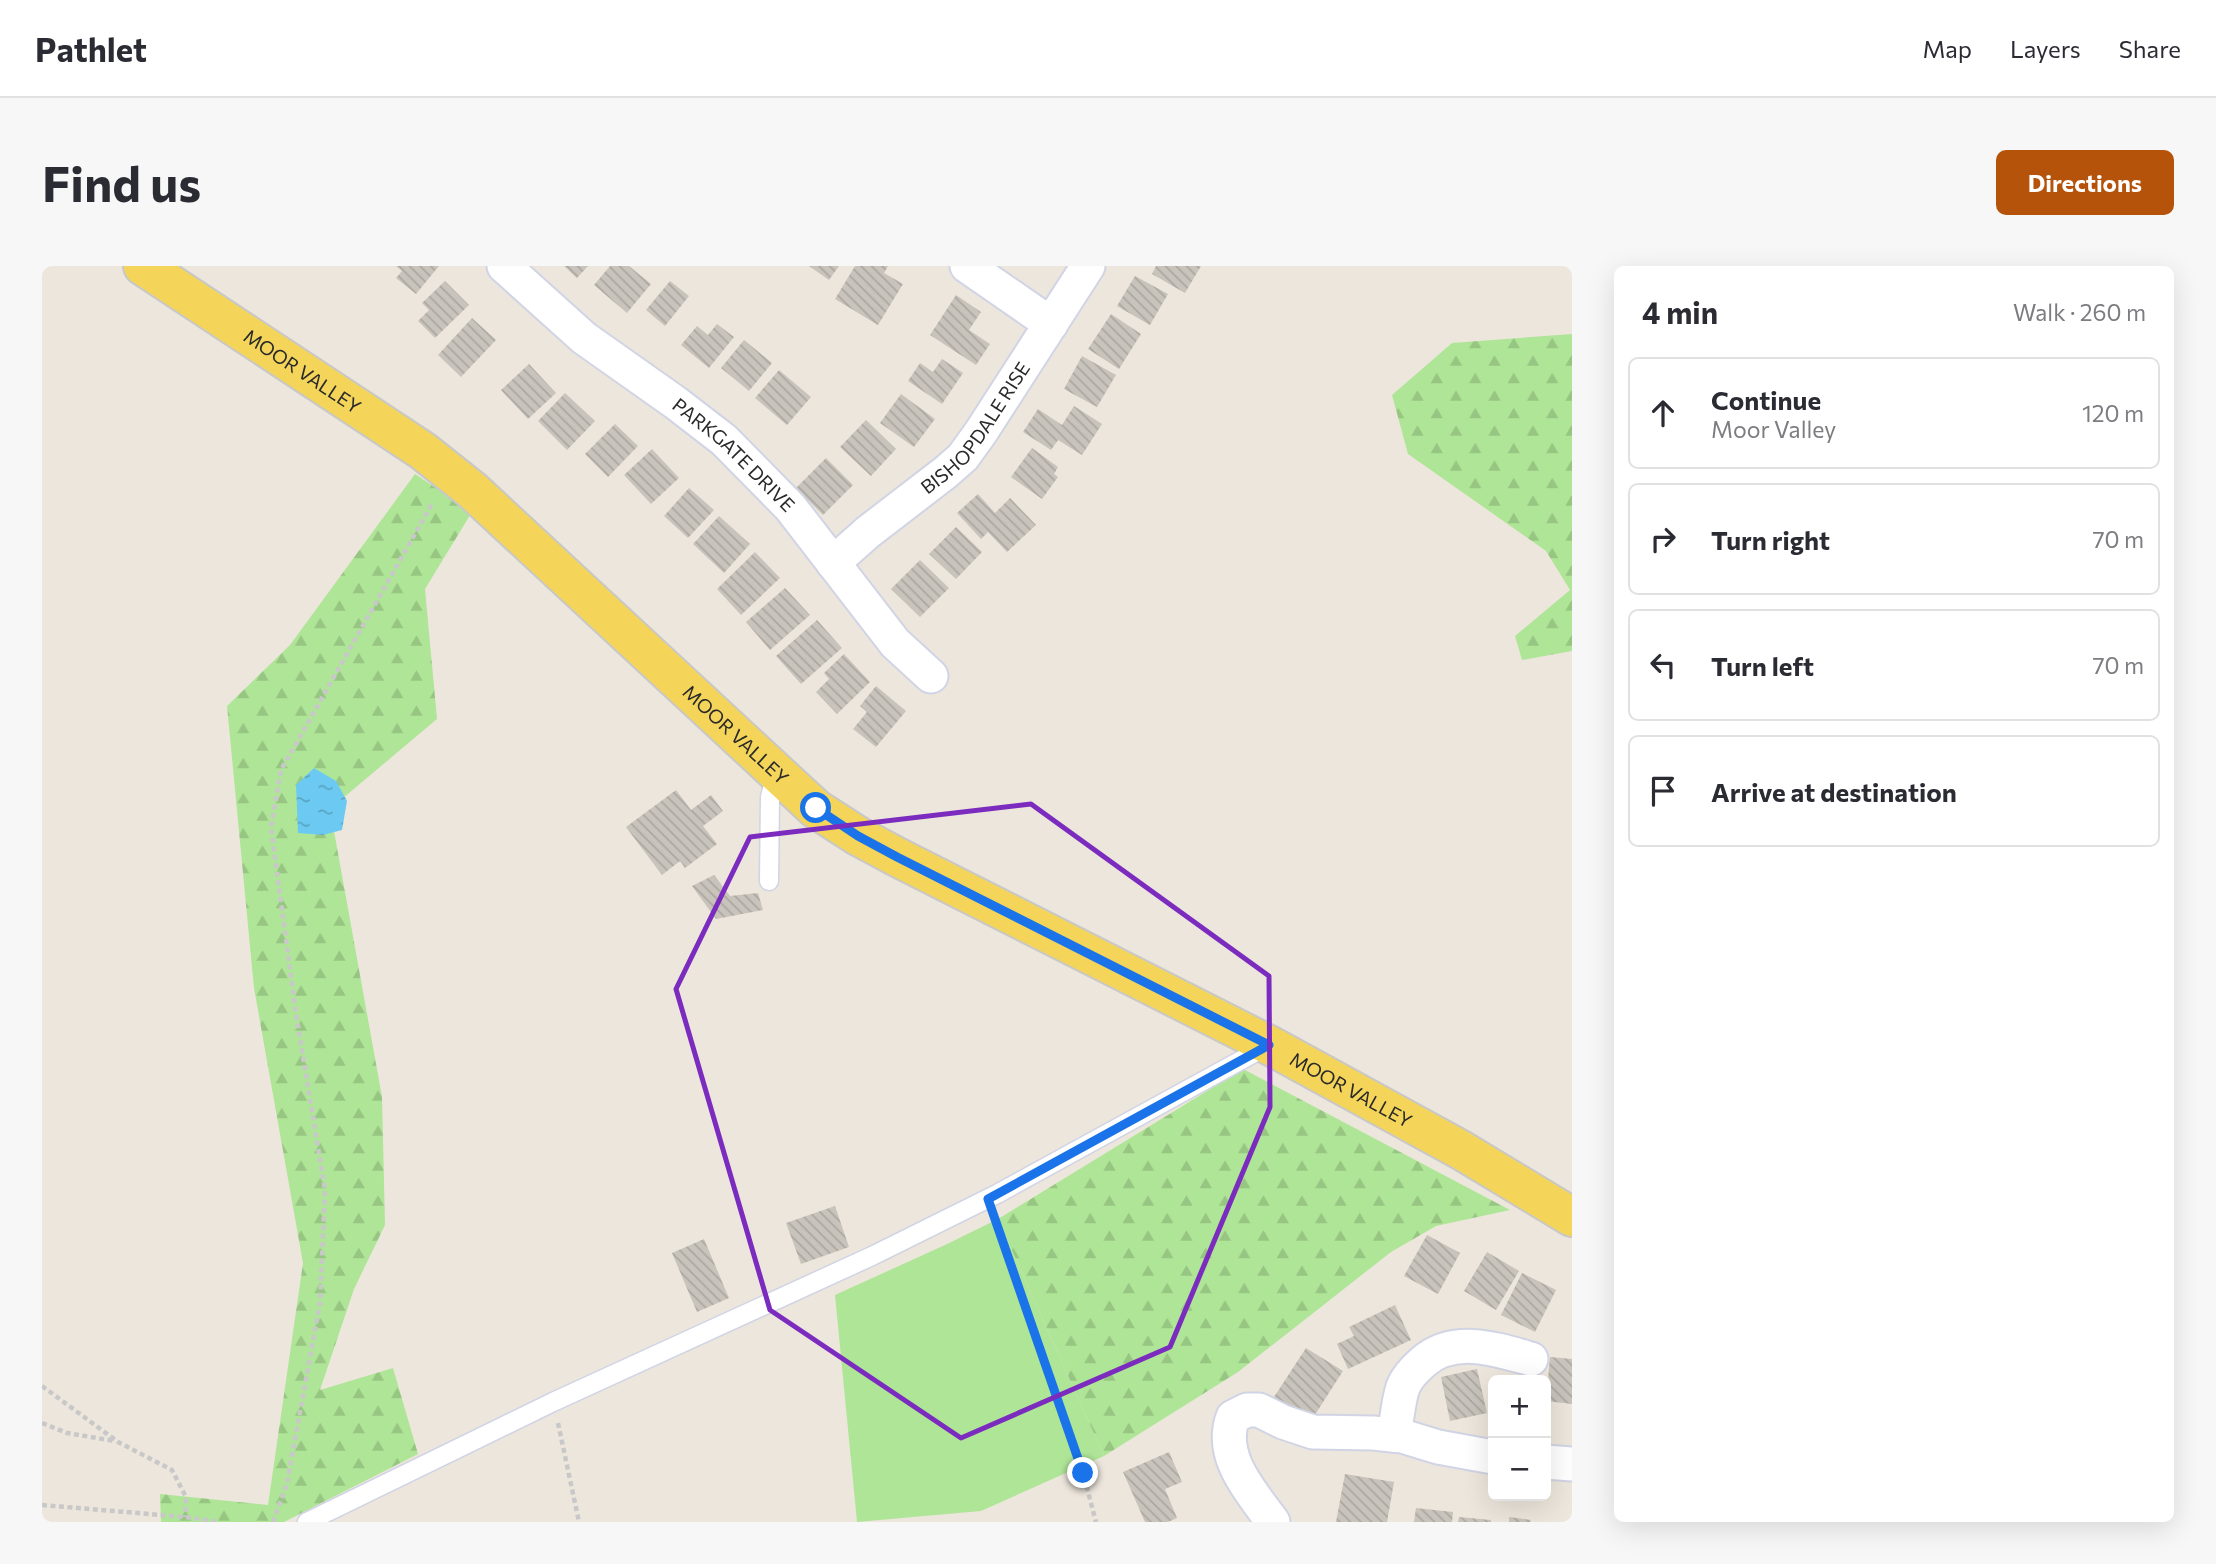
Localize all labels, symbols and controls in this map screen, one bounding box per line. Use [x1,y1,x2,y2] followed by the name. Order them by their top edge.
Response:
[35,28,147,69] text: Pathlet
[1923,34,1972,63] text: Map
[2010,34,2081,63] text: Layers
[2119,34,2181,63] text: Share
[1996,150,2174,215] button: Directions
[42,152,201,212] text: Find us
[1642,293,1718,330] text: 4 min
[2013,298,2146,326] text: Walk · 260 m
[240,324,366,418] street label: MOOR VALLEY
[916,357,1034,498] street label: BISHOPDALE RISE
[1711,384,1821,415] text: Continue
[668,393,800,516] street label: PARKGATE DRIVE
[1644,394,1682,432] icon: ahead
[2082,399,2144,427] text: 120 m
[1711,415,1836,443] text: Moor Valley
[1644,520,1682,558] icon: right
[1711,524,1830,555] text: Turn right
[2092,525,2144,553] text: 70 m
[1644,646,1682,684] icon: left
[1711,650,1814,681] text: Turn left
[2092,651,2144,679] text: 70 m
[679,680,794,789] street label: MOOR VALLEY
[1644,772,1682,810] icon: arrive
[1711,776,1957,807] text: Arrive at destination
[800,792,831,823] route start
[1286,1047,1416,1132] street label: MOOR VALLEY
[1488,1375,1551,1501] map controls
[1488,1375,1551,1438] button: +
[1488,1438,1551,1501] button: −
[1067,1457,1098,1488] route end

